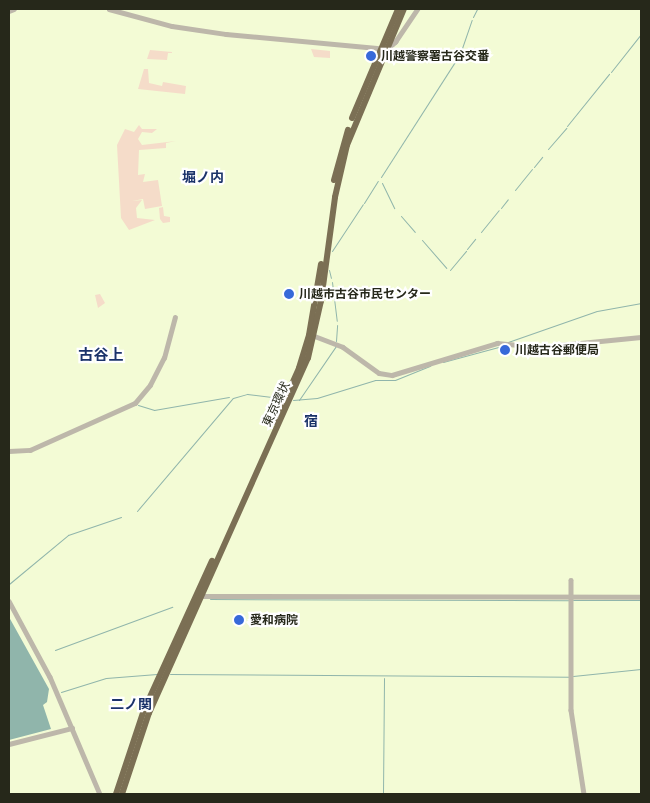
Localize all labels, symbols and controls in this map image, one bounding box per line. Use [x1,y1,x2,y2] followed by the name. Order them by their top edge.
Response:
[381,49,489,63] place label: 川越警察署古谷交番
[365,50,377,62] marker: 川越警察署古谷交番
[182,169,224,185] district label: 堀ノ内
[299,287,431,301] place label: 川越市古谷市民センター
[283,288,295,300] marker: 川越市古谷市民センター
[515,343,599,357] place label: 川越古谷郵便局
[499,344,511,356] marker: 川越古谷郵便局
[79,346,123,364] district label: 古谷上
[259,379,293,429] street label: 東京環状
[304,413,318,429] district label: 宿
[232,613,246,627] marker: 愛和病院
[250,613,298,627] place label: 愛和病院
[110,696,152,712] district label: 二ノ関

